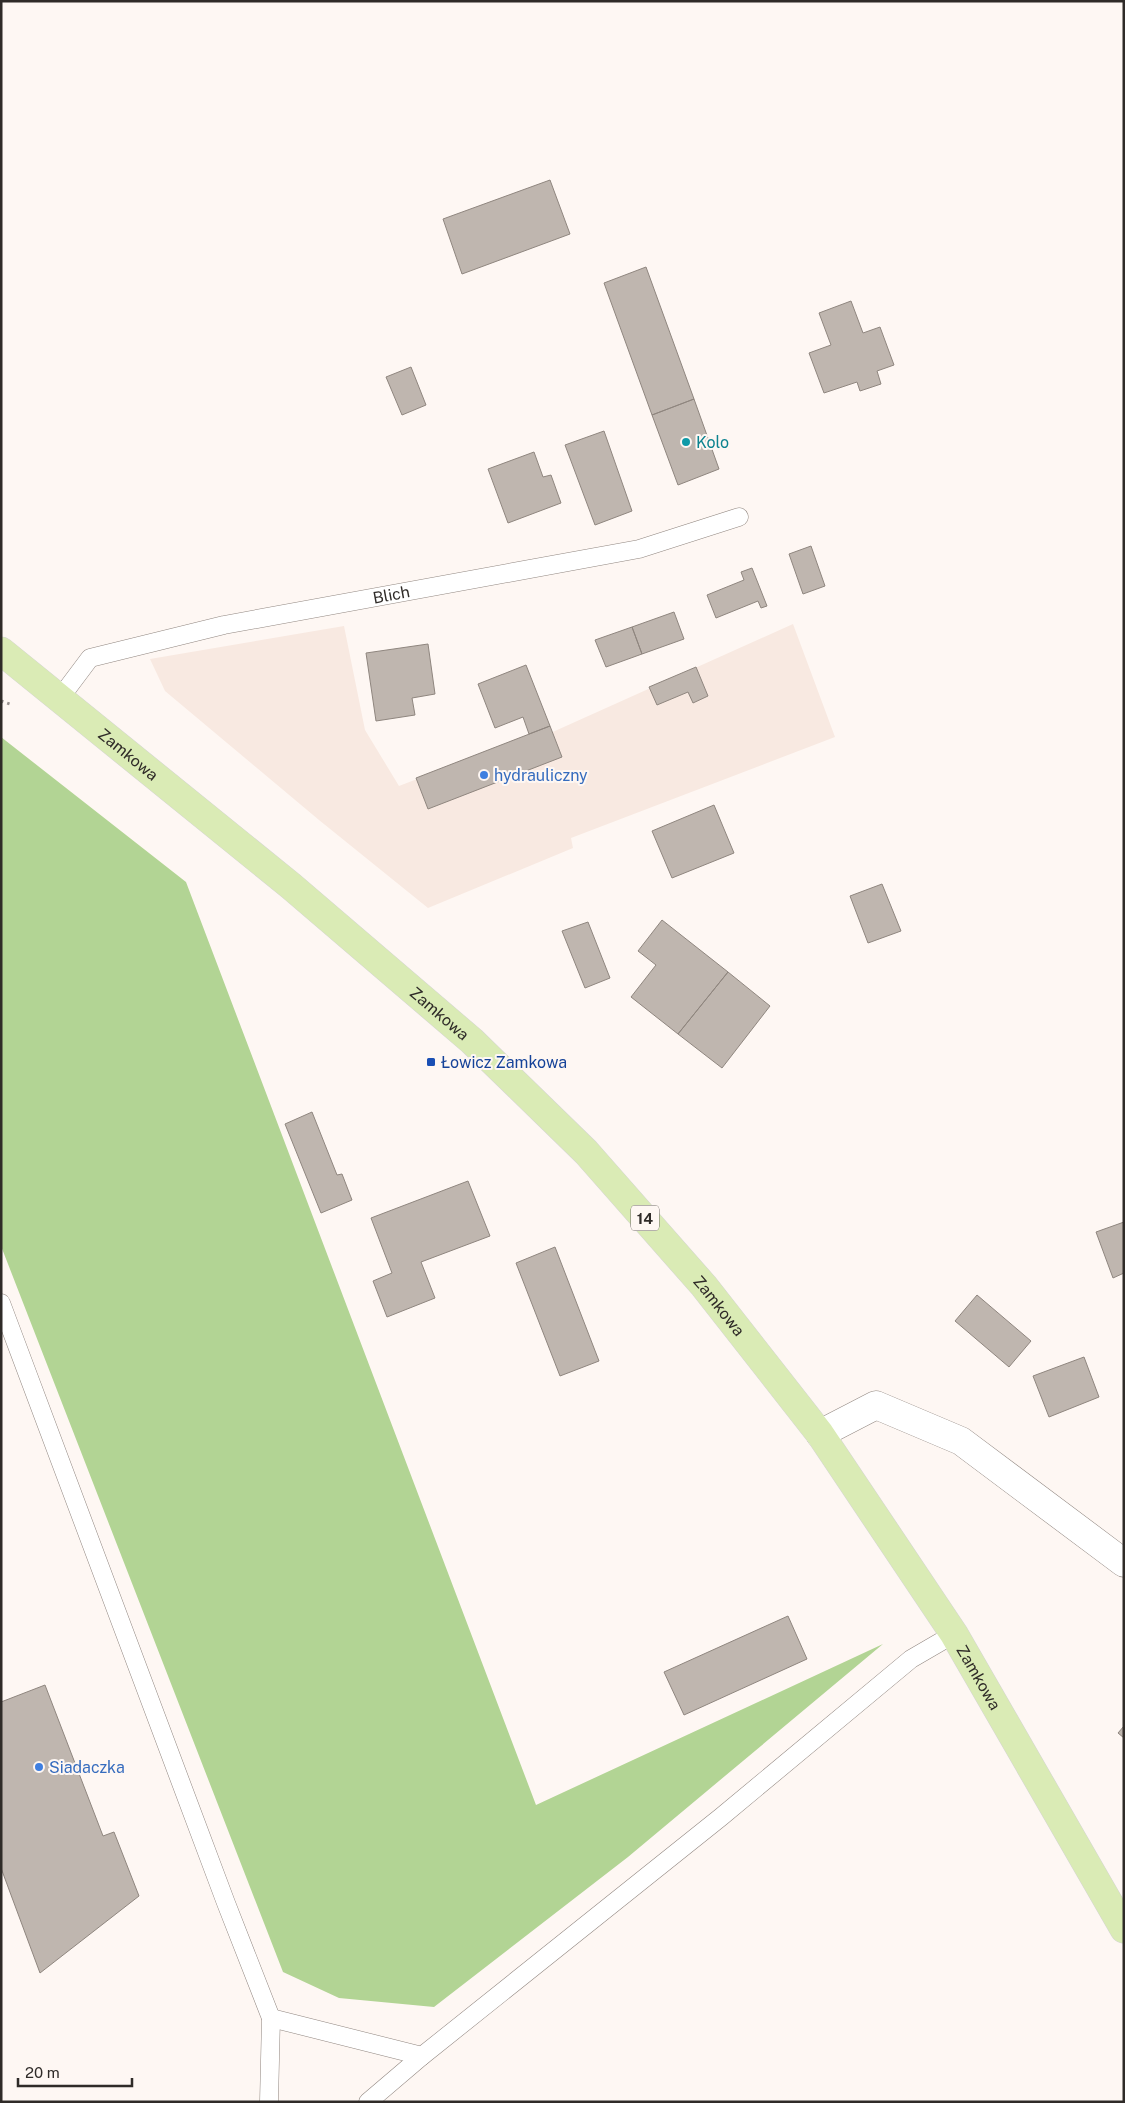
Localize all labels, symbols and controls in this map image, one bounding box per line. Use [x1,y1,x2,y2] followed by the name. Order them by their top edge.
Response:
[696,433,729,452] place label: Kolo
[680,436,692,448] marker: Kolo
[371,582,411,607] street label: Blich
[95,724,162,784] street label: Zamkowa
[494,766,588,785] place label: hydrauliczny
[478,769,490,781] marker: hydrauliczny
[406,983,473,1044] street label: Zamkowa
[441,1053,567,1072] place label: Łowicz Zamkowa
[425,1056,437,1068] marker: Łowicz Zamkowa
[631,1206,659,1230] road number: 14
[690,1271,749,1340] street label: Zamkowa
[953,1642,1005,1713] street label: Zamkowa
[49,1758,125,1777] place label: Siadaczka
[33,1761,45,1773] marker: Siadaczka
[18,2056,131,2088] scale bar
[25,2064,60,2081] text: 20 m

